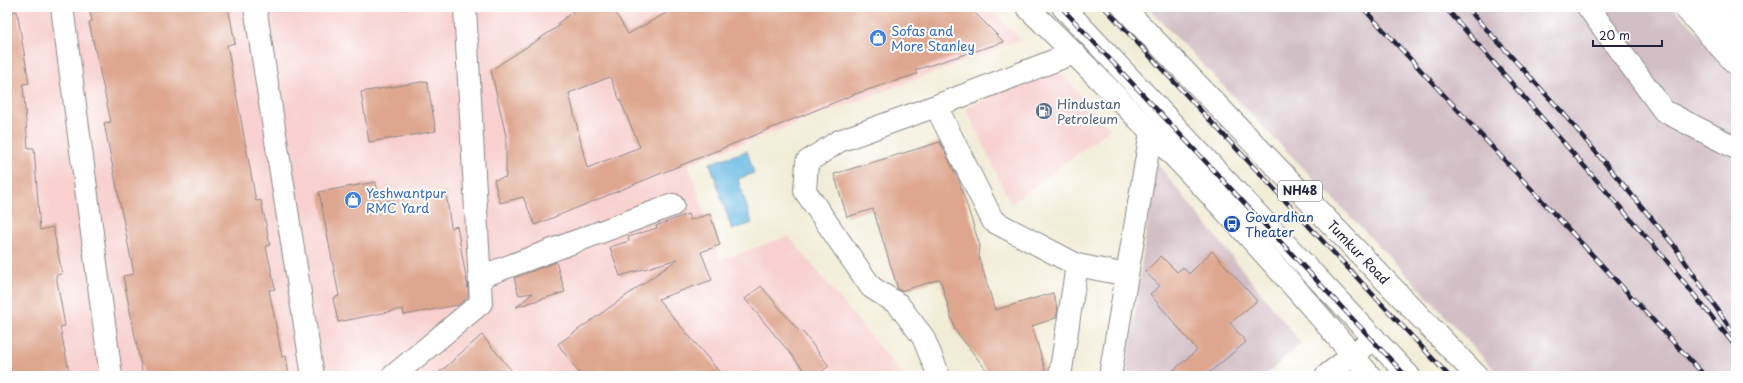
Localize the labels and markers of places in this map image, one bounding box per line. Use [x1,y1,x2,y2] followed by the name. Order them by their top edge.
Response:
[891,21,975,55] place label: Sofas and More Stanley
[868,28,888,48] shop icon: Sofas and More Stanley
[1057,94,1121,128] place label: Hindustan Petroleum
[1034,101,1054,121] fuel station icon: Hindustan Petroleum
[366,183,446,217] place label: Yeshwantpur RMC Yard
[343,190,363,210] shop icon: Yeshwantpur RMC Yard
[1245,207,1314,241] place label: Govardhan Theater
[1222,214,1242,234] bus stop icon: Govardhan Theater

